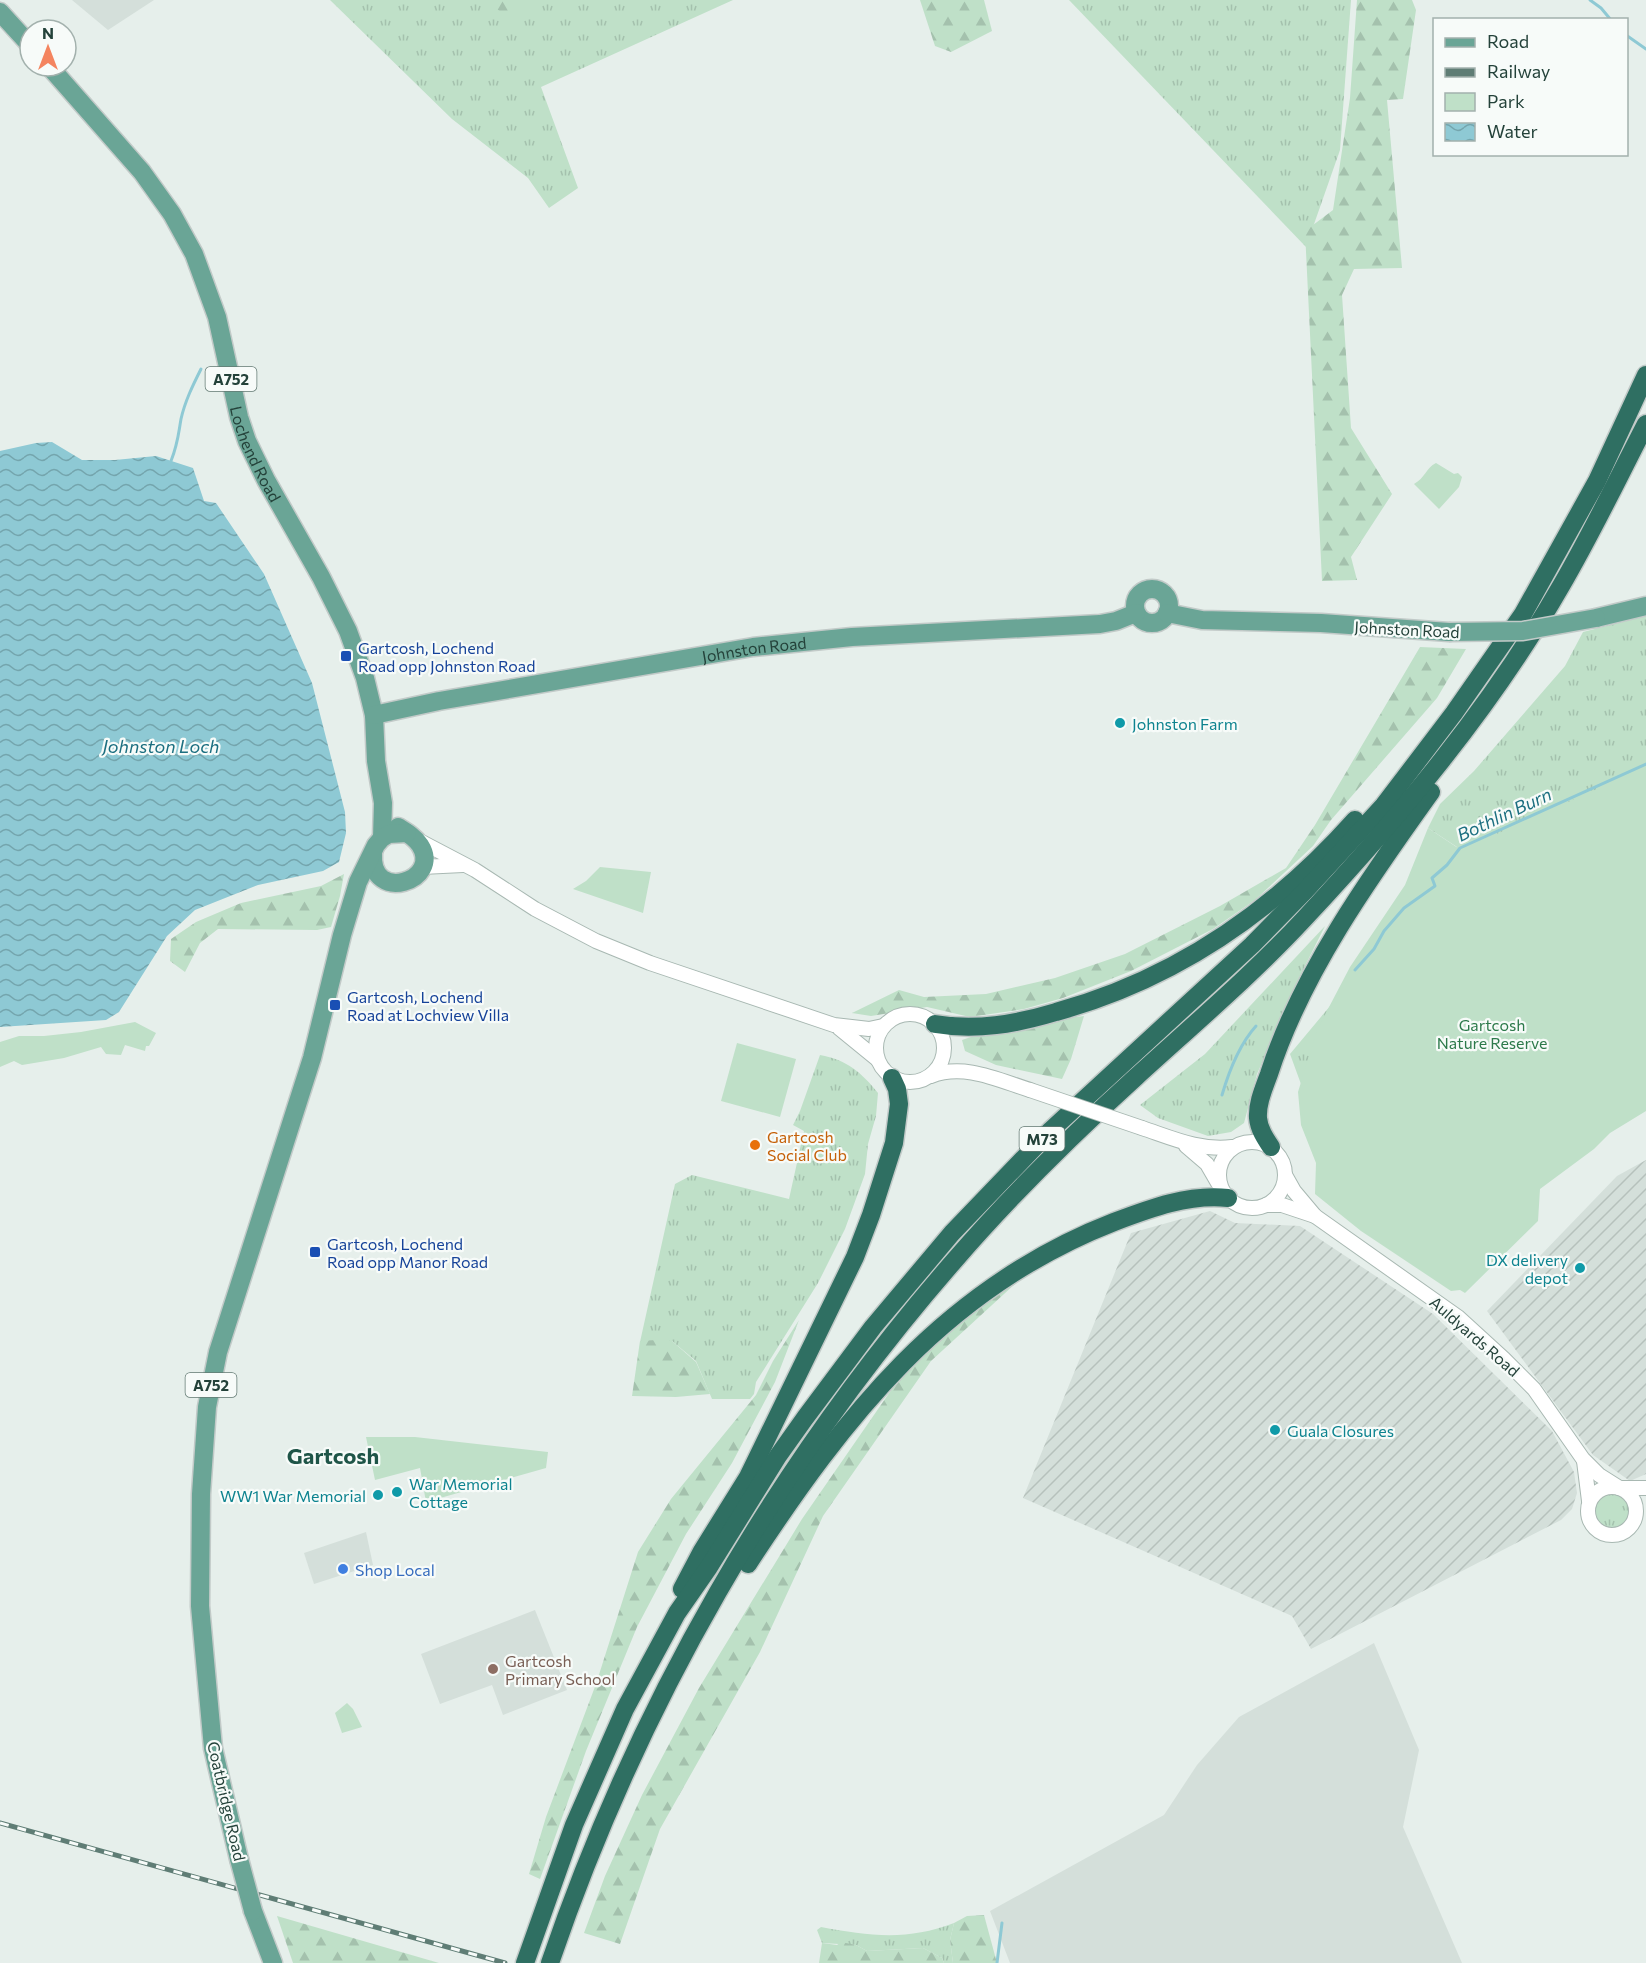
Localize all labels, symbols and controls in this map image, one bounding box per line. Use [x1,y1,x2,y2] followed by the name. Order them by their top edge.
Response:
[18,18,78,78] north arrow
[1433,18,1628,156] legend
[42,23,54,42] text: N
[1487,30,1529,52] text: Road
[1487,60,1550,82] text: Railway
[1487,90,1525,112] text: Park
[1487,120,1538,142] text: Water
[206,367,256,391] road number: A752
[227,404,286,505] street label: Lochend Road
[1354,617,1460,641] street label: Johnston Road
[700,632,807,665] street label: Johnston Road
[358,638,535,675] place label: Gartcosh, Lochend Road opp Johnston Road
[339,649,353,663] marker: Gartcosh, Lochend Road opp Johnston Road
[1132,714,1238,733] place label: Johnston Farm
[1113,716,1127,730] marker: Johnston Farm
[101,735,219,757] water label: Johnston Loch
[1453,782,1555,846] water label: Bothlin Burn
[347,987,509,1024] place label: Gartcosh, Lochend Road at Lochview Villa
[328,998,342,1012] marker: Gartcosh, Lochend Road at Lochview Villa
[1437,1015,1547,1052] park label: Gartcosh Nature Reserve
[767,1127,847,1164] place label: Gartcosh Social Club
[1020,1127,1064,1151] road number: M73
[748,1138,762,1152] marker: Gartcosh Social Club
[327,1234,488,1271] place label: Gartcosh, Lochend Road opp Manor Road
[308,1245,322,1259] marker: Gartcosh, Lochend Road opp Manor Road
[1486,1250,1568,1287] place label: DX delivery depot
[1573,1261,1587,1275] marker: DX delivery depot
[1426,1292,1524,1380] street label: Auldyards Road
[186,1373,236,1397] road number: A752
[1287,1421,1394,1440] place label: Guala Closures
[1268,1423,1282,1437] marker: Guala Closures
[287,1442,379,1469] district label: Gartcosh
[409,1474,512,1511] place label: War Memorial Cottage
[390,1485,404,1499] marker: War Memorial Cottage
[220,1486,366,1505] place label: WW1 War Memorial
[371,1488,385,1502] marker: WW1 War Memorial
[355,1560,435,1579] place label: Shop Local
[336,1562,350,1576] marker: Shop Local
[505,1651,615,1688] place label: Gartcosh Primary School
[486,1662,500,1676] marker: Gartcosh Primary School
[204,1739,250,1863] street label: Coatbridge Road

